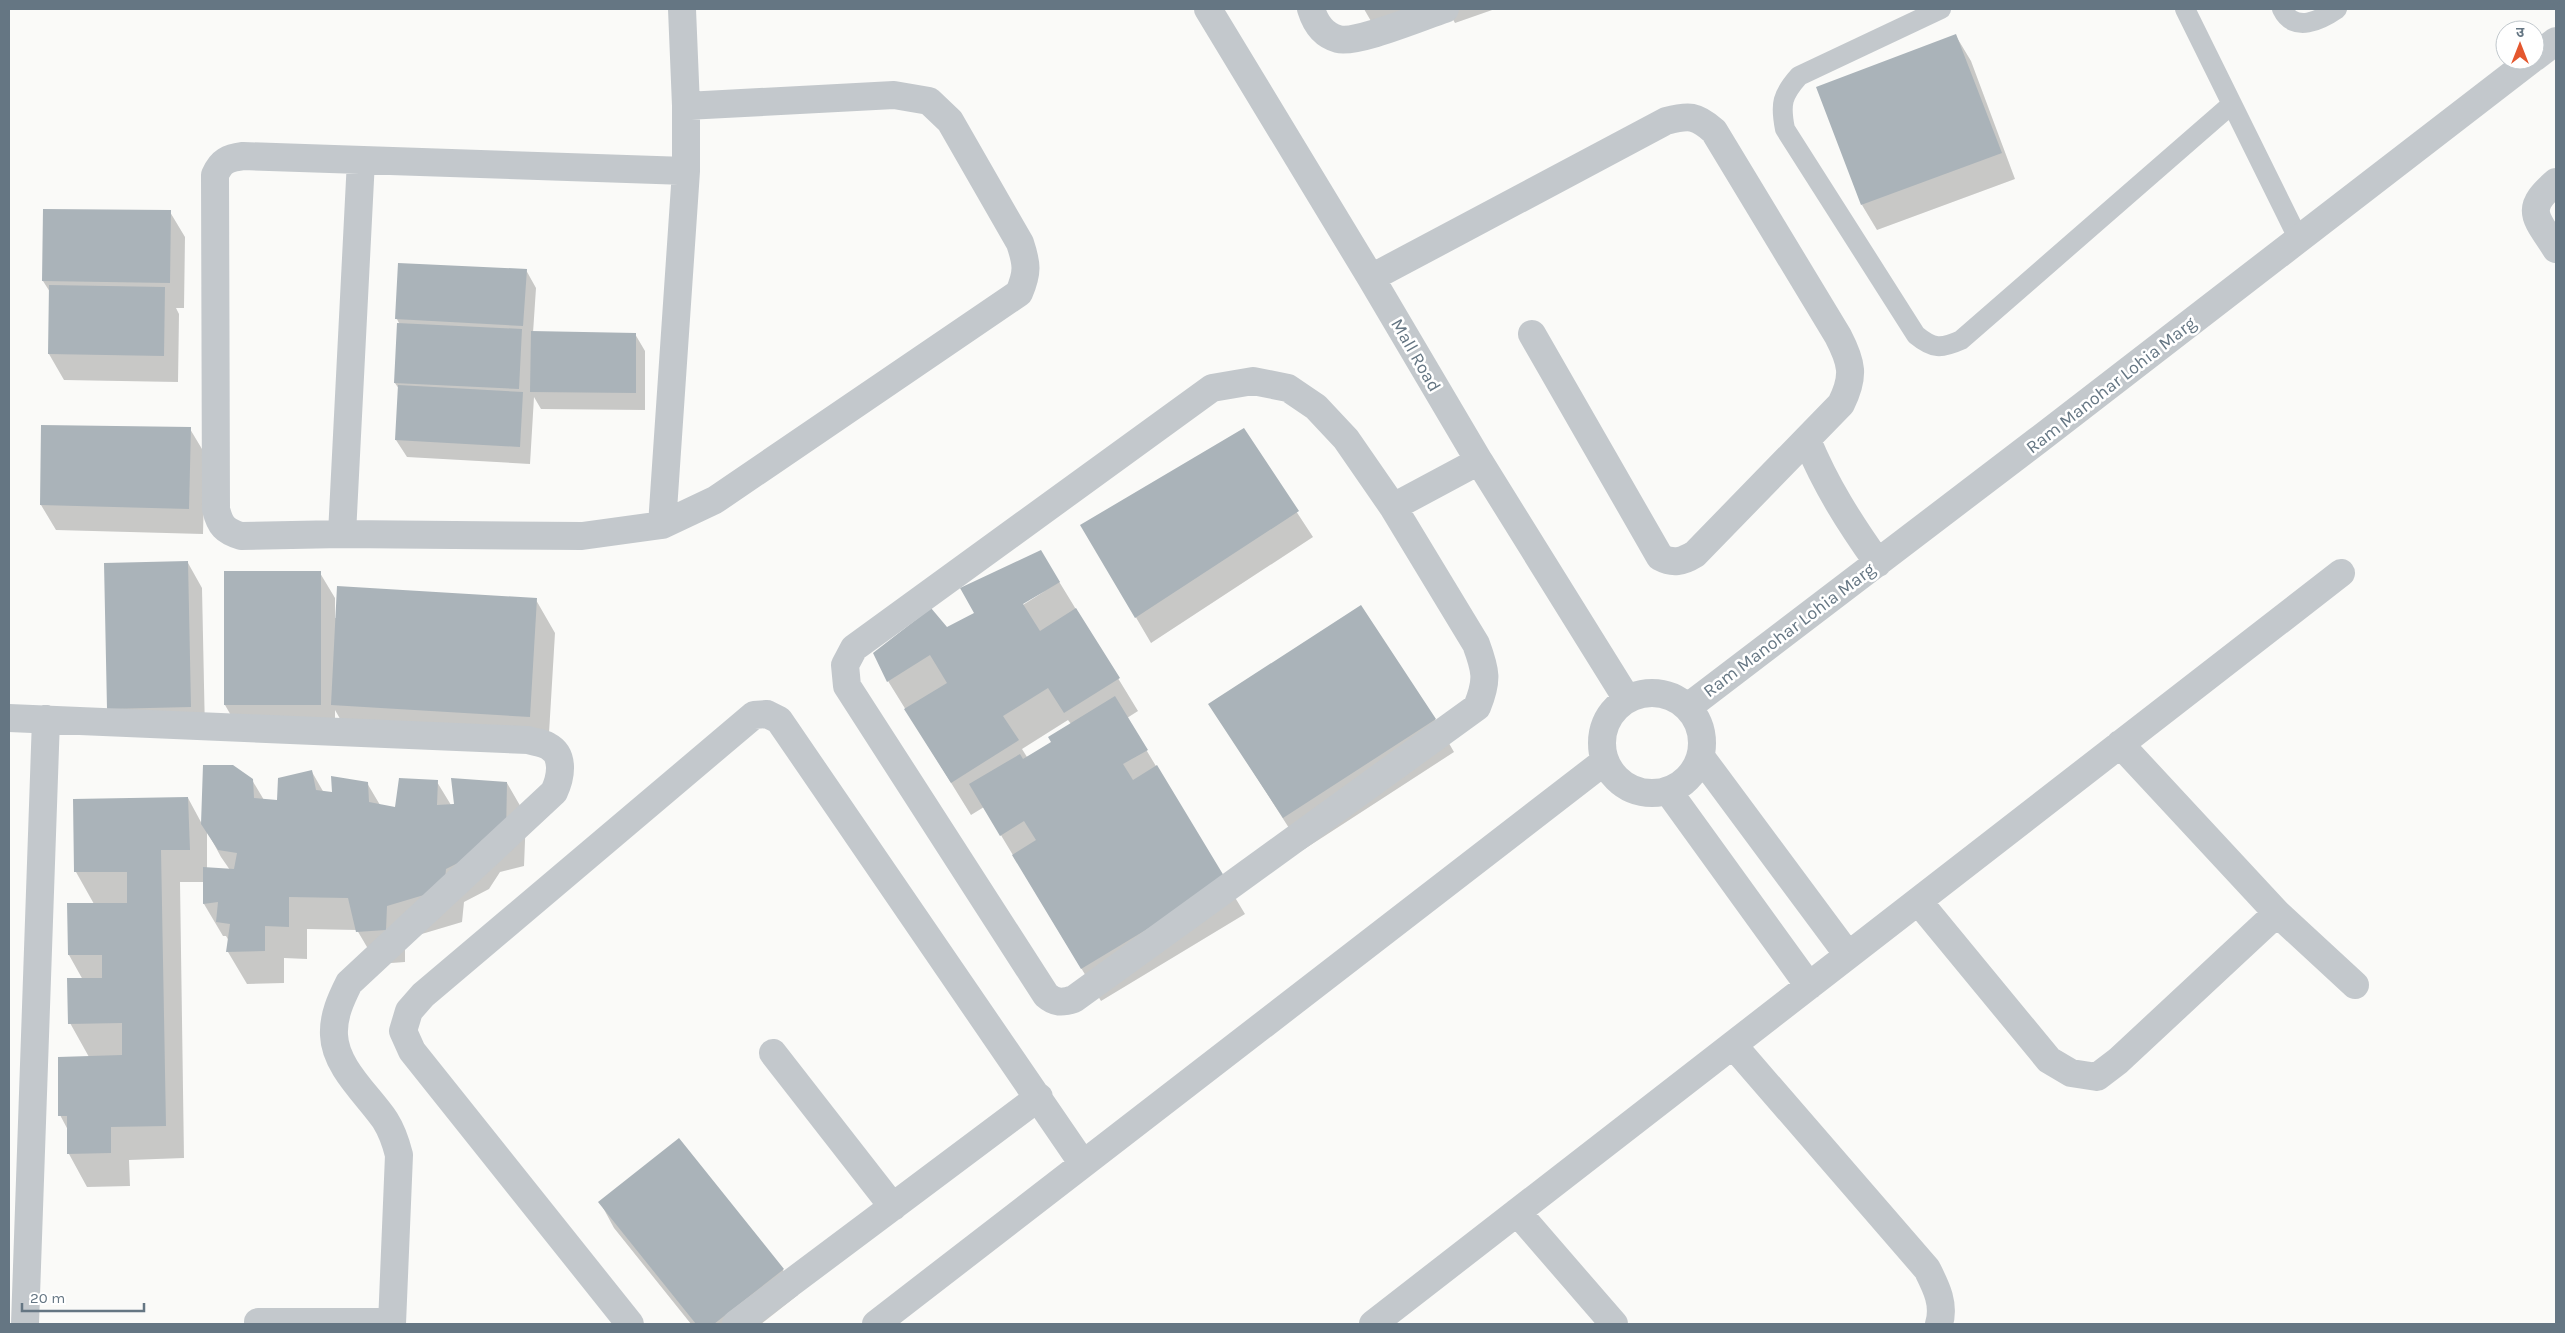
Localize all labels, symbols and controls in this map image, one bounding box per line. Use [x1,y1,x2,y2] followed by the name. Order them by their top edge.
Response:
[2495,20,2545,70] north arrow
[2516,24,2525,41] text: उ
[2022,312,2200,458] street label: Ram Manohar Lohia Marg
[1386,314,1446,396] street label: Mall Road
[1699,558,1879,702] street label: Ram Manohar Lohia Marg
[22,1280,145,1312] scale bar
[30,1289,65,1307] text: 20 m

